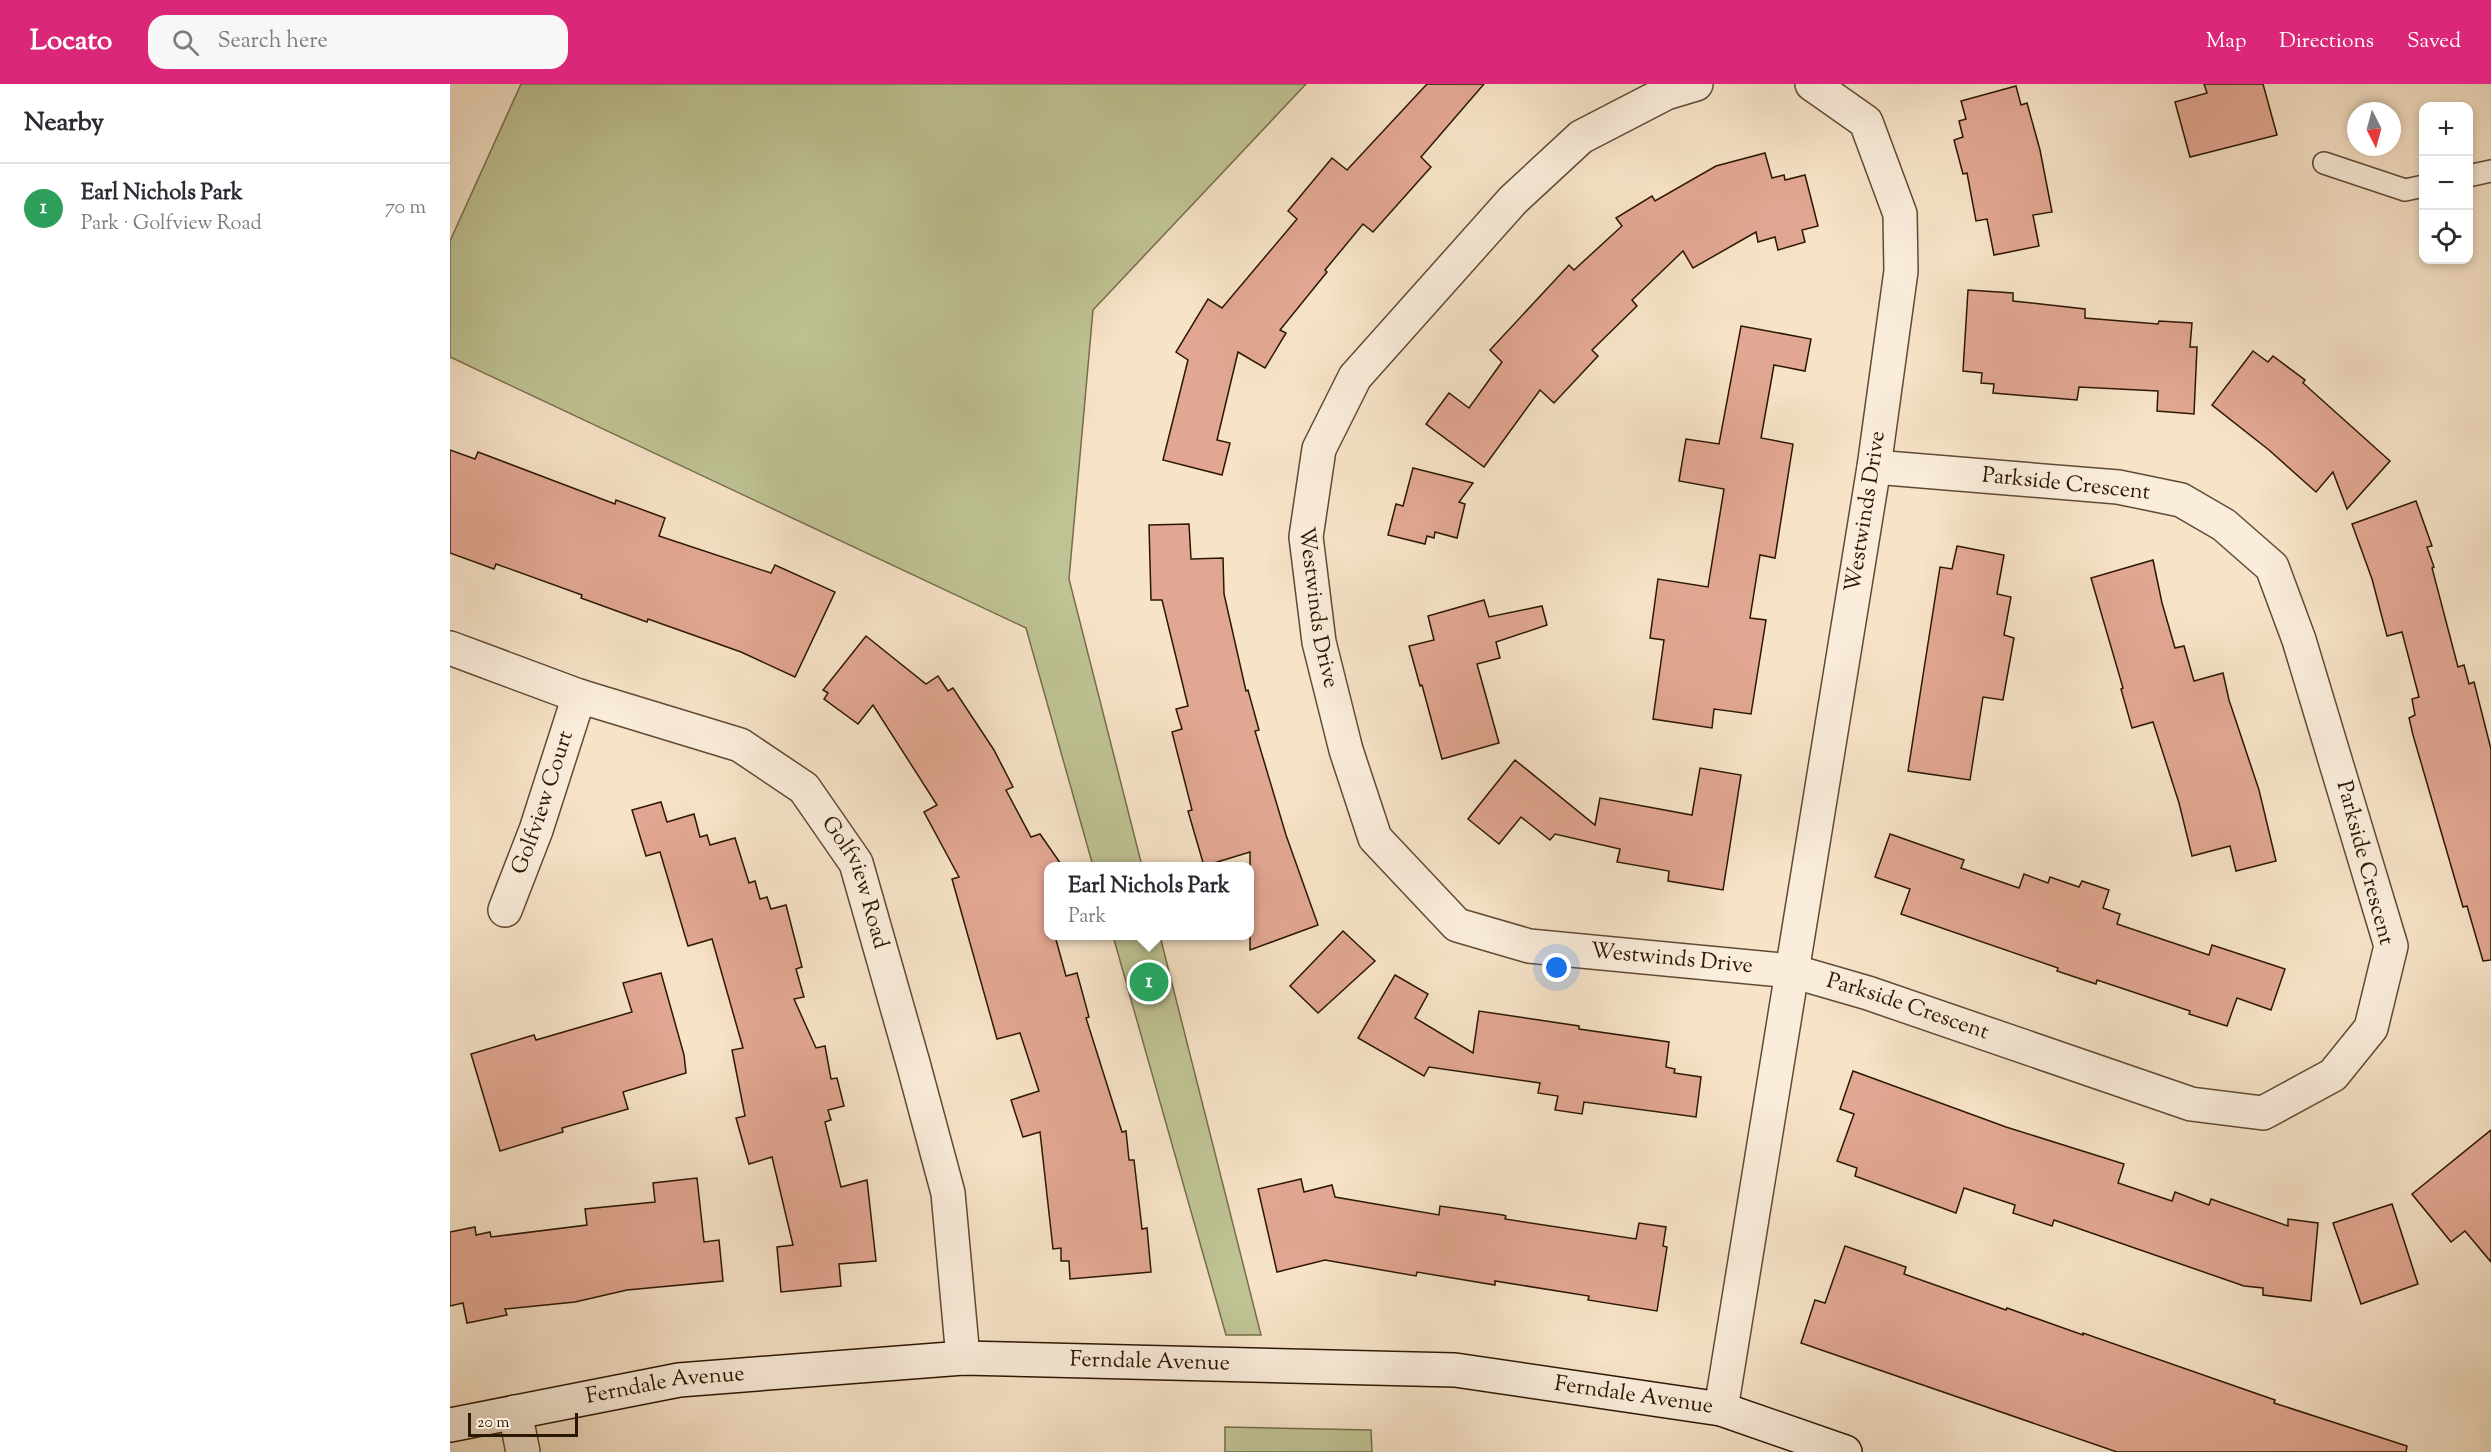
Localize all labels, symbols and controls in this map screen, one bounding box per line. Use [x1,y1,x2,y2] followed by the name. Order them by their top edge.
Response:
[148,15,568,69] search box
[30,22,112,62] text: Locato
[169,26,202,59] icon: search
[217,26,328,58] text: Search here
[2206,27,2246,57] text: Map
[2279,27,2374,57] text: Directions
[2407,27,2461,57] text: Saved
[2347,102,2401,156] north arrow
[2419,102,2473,264] map controls
[2419,102,2473,156] button: +
[24,105,104,142] text: Nearby
[2419,156,2473,210] button: −
[81,178,243,210] text: Earl Nichols Park
[40,194,47,223] text: 1
[385,194,426,223] text: 70 m
[81,210,262,239] text: Park · Golfview Road
[2419,210,2473,264] button: locate
[1838,429,1895,595] street label: Westwinds Drive
[1980,460,2152,510] street label: Parkside Crescent
[1289,525,1346,692] street label: Westwinds Drive
[504,726,583,879] street label: Golfview Court
[2327,777,2401,949] street label: Parkside Crescent
[813,810,896,953] street label: Golfview Road
[1044,862,1254,940] popup
[1068,871,1230,903] text: Earl Nichols Park
[1068,903,1106,932] text: Park
[1589,936,1754,983] street label: Westwinds Drive
[1542,953,1571,982] your location
[1130,960,1168,1004] pin: 1
[1823,966,1993,1049] street label: Parkside Crescent
[1069,1345,1230,1381] street label: Ferndale Avenue
[583,1359,746,1414] street label: Ferndale Avenue
[1552,1369,1715,1424] street label: Ferndale Avenue
[468,1410,578,1438] scale bar
[477,1412,510,1435] text: 20 m

